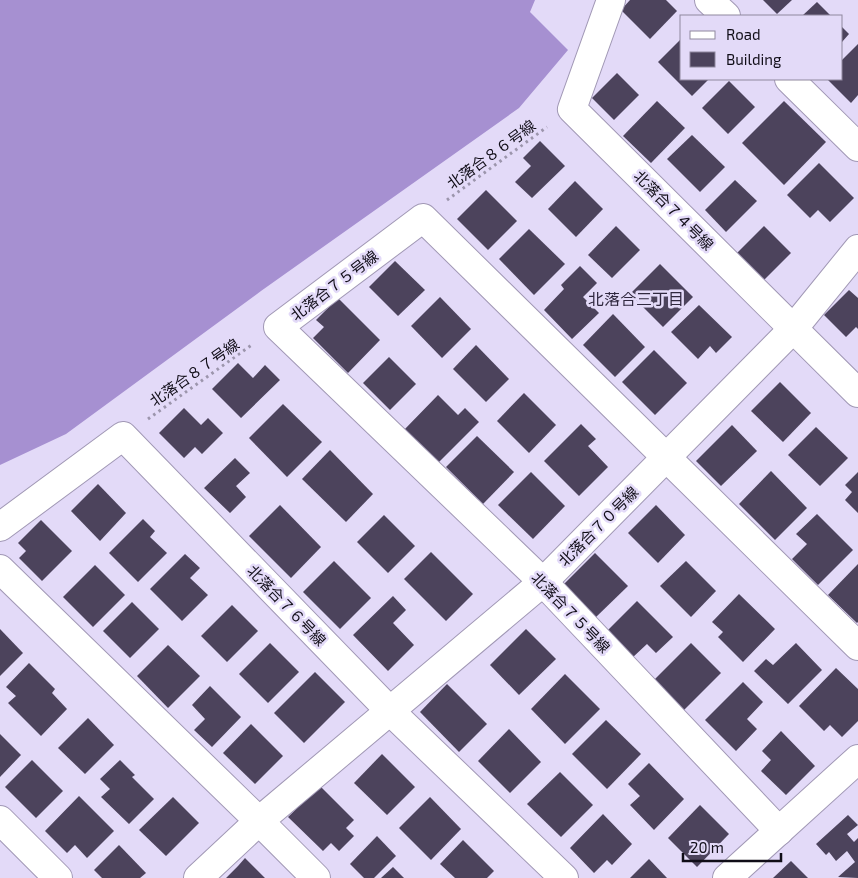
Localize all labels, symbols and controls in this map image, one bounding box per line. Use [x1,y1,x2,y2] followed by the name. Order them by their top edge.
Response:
[680,15,843,80] legend
[726,25,761,43] text: Road
[726,50,782,68] text: Building
[443,116,539,192] street label: 北落合８６号線
[631,167,717,253] street label: 北落合７４号線
[287,246,381,324] street label: 北落合７５号線
[588,289,684,308] district label: 北落合三丁目
[146,335,242,409] street label: 北落合８７号線
[555,483,641,569] street label: 北落合７０号線
[244,561,330,649] street label: 北落合７６号線
[528,568,614,656] street label: 北落合７５号線
[683,830,780,862] scale bar
[690,838,724,856] text: 20 m

